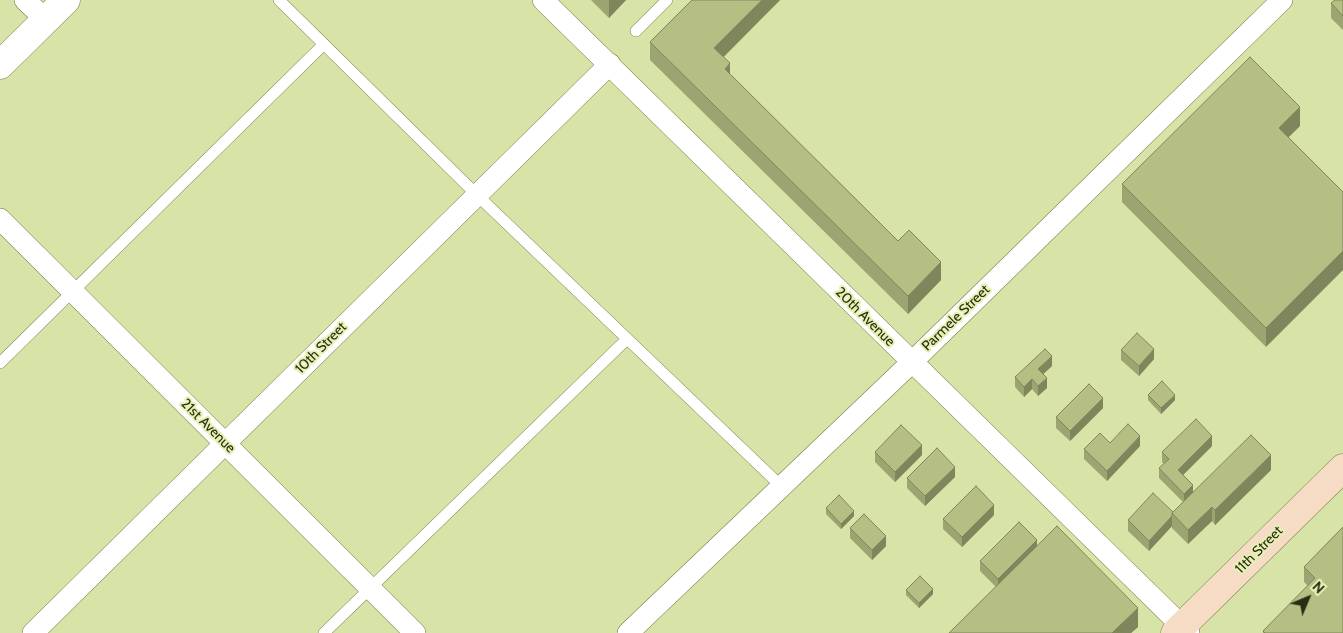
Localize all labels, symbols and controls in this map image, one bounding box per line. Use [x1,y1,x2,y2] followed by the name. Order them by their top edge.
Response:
[919,281,993,355] street label: Parmele Street
[832,284,898,350] street label: 20th Avenue
[292,319,350,377] street label: 10th Street
[177,395,239,457] street label: 21st Avenue
[1232,523,1286,577] street label: 11th Street
[1283,573,1333,623] north arrow
[1309,578,1328,597] text: N

